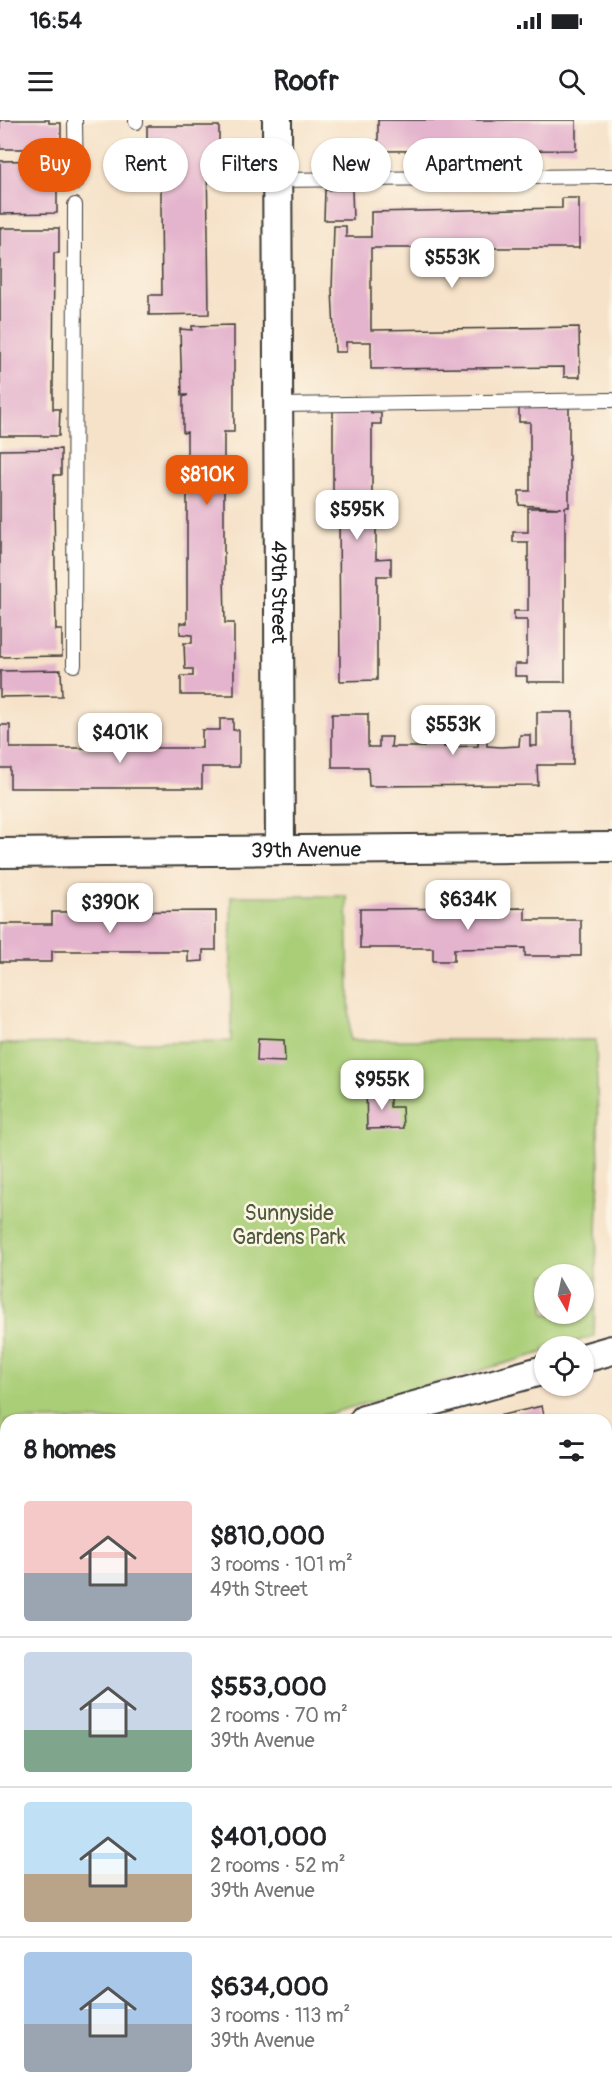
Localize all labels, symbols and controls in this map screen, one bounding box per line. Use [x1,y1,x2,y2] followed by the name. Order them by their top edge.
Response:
[30,7,82,35] text: 16:54
[24,65,57,98] icon: menu
[273,65,339,98] text: Roofr
[555,65,588,98] icon: search
[18,138,91,192] chip: Buy
[103,138,188,192] chip: Rent
[200,138,299,192] chip: Filters
[311,138,391,192] chip: New
[403,138,543,192] chip: Apartment
[410,238,494,289] pin: $553K
[424,245,480,270] text: $553K
[165,455,249,506] pin: $810K
[180,462,234,487] text: $810K
[315,490,399,541] pin: $595K
[330,497,384,522] text: $595K
[265,540,292,644] street label: 49th Street
[411,705,495,756] pin: $553K
[425,712,481,737] text: $553K
[78,713,162,764] pin: $401K
[92,720,148,745] text: $401K
[251,836,362,865] street label: 39th Avenue
[426,880,510,931] pin: $634K
[68,883,152,934] pin: $390K
[439,887,497,912] text: $634K
[81,890,139,915] text: $390K
[340,1060,424,1111] pin: $955K
[355,1067,409,1092] text: $955K
[232,1200,346,1251] park label: Sunnyside Gardens Park
[534,1264,594,1324] north arrow
[534,1264,594,1396] map controls
[534,1336,594,1396] button: locate
[24,1434,116,1466] text: 8 homes
[555,1434,588,1467] icon: filters
[210,1520,325,1552] text: $810,000
[72,1525,144,1597] icon: home
[210,1552,353,1577] text: 3 rooms · 101 m²
[210,1577,308,1602] text: 49th Street
[210,1671,327,1703] text: $553,000
[72,1676,144,1748] icon: home
[210,1703,348,1728] text: 2 rooms · 70 m²
[210,1728,315,1753] text: 39th Avenue
[210,1821,327,1853] text: $401,000
[72,1826,144,1898] icon: home
[210,1853,346,1878] text: 2 rooms · 52 m²
[210,1878,315,1903] text: 39th Avenue
[210,1971,329,2003] text: $634,000
[72,1976,144,2048] icon: home
[210,2003,350,2028] text: 3 rooms · 113 m²
[210,2028,315,2053] text: 39th Avenue

